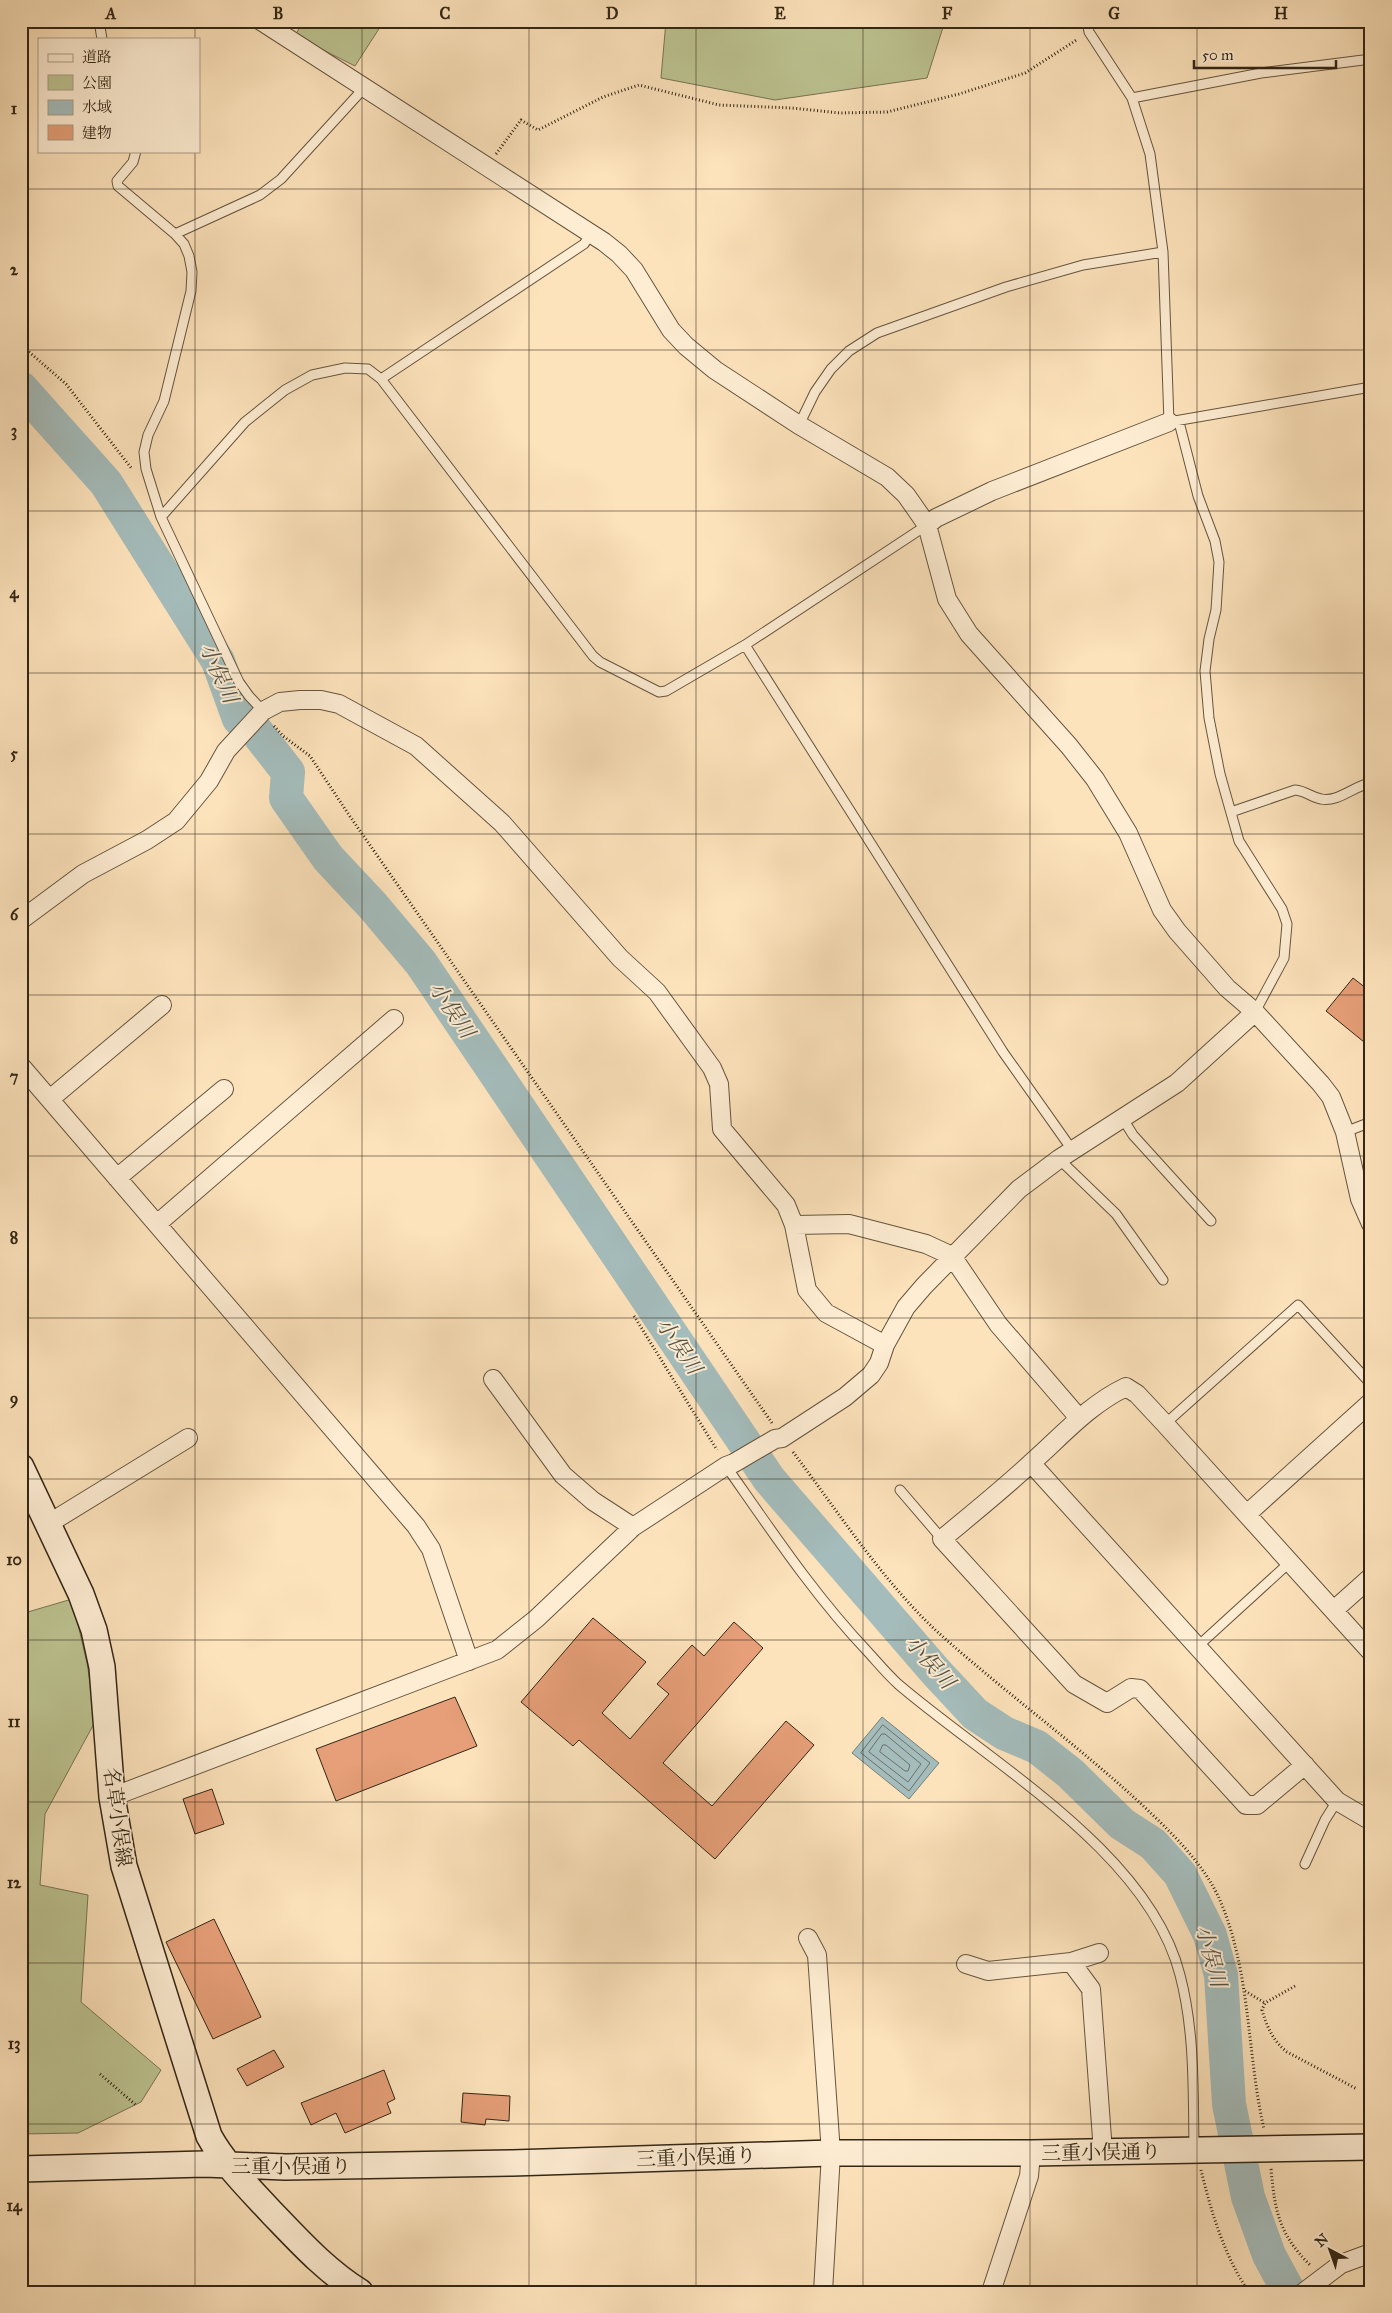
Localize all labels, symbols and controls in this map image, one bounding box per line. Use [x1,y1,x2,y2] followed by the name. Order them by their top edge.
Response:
[105,4,117,23] text: A
[273,4,283,23] text: B
[440,4,451,23] text: C
[606,4,619,23] text: D
[774,4,786,23] text: E
[942,4,953,23] text: F
[1108,4,1120,23] text: G
[1274,4,1288,23] text: H
[38,38,200,152] legend
[1194,38,1337,70] scale bar
[1202,46,1234,64] text: 50 m
[82,48,112,66] text: 道路
[82,74,112,92] text: 公園
[82,98,112,116] text: 水域
[11,99,18,118] text: 1
[82,124,112,142] text: 建物
[10,260,19,279] text: 2
[11,421,17,441] text: 3
[10,583,20,603] text: 4
[194,639,245,709] water label: 小俣川
[10,744,18,763] text: 5
[10,905,19,924] text: 6
[424,977,482,1045] water label: 小俣川
[10,1067,19,1086] text: 7
[10,1228,18,1247] text: 8
[651,1313,709,1381] water label: 小俣川
[10,1389,18,1409] text: 9
[6,1550,22,1569] text: 10
[900,1630,962,1696] water label: 小俣川
[8,1712,21,1731] text: 11
[99,1766,137,1868] street label: 名草小俣線
[7,1873,22,1892] text: 12
[1190,1922,1232,1992] water label: 小俣川
[8,2034,20,2054] text: 13
[1041,2139,1161,2165] street label: 三重小俣通り
[636,2143,756,2171] street label: 三重小俣通り
[231,2154,351,2178] street label: 三重小俣通り
[6,2196,23,2216] text: 14
[1304,2226,1354,2276] north arrow
[1312,2230,1332,2251] text: N

